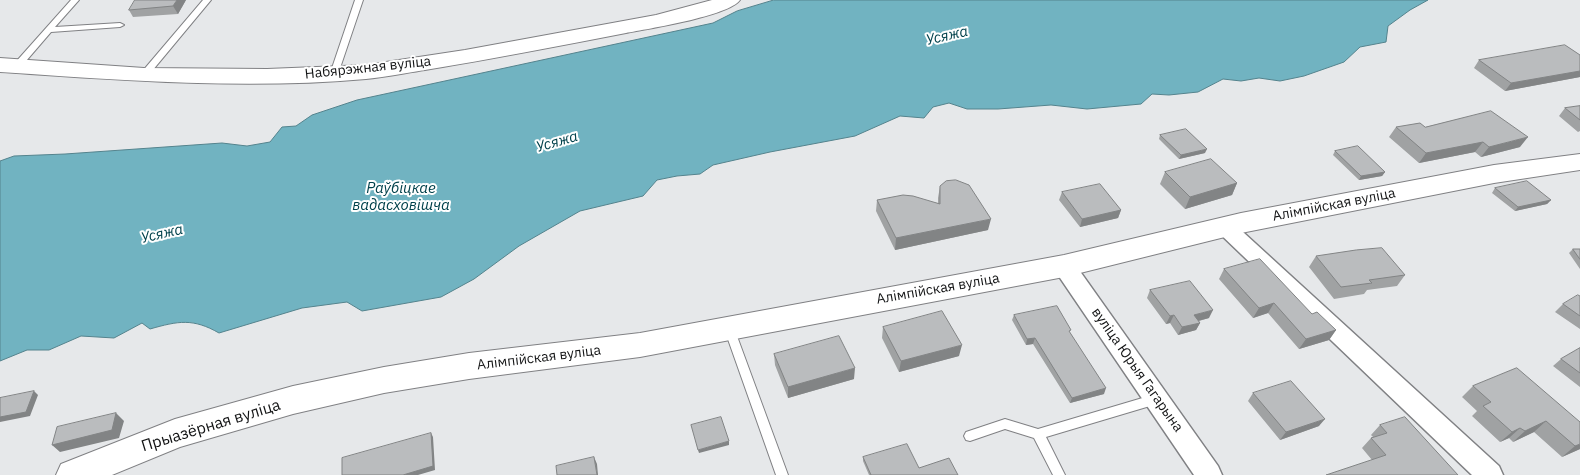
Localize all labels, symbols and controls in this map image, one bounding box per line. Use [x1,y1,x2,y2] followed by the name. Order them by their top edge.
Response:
[924,22,970,50] water label: Усяжа
[304,53,432,83] street label: Набярэжная вуліца
[534,127,580,157] water label: Усяжа
[352,180,450,215] water label: Раўбіцкае вадасховішча
[1271,185,1397,225] street label: Алімпійская вуліца
[139,220,185,248] water label: Усяжа
[875,270,1001,308] street label: Алімпійская вуліца
[1088,305,1186,435] street label: вуліца Юрыя Гагарына
[476,342,602,374] street label: Алімпійская вуліца
[139,396,283,456] street label: Прыазёрная вуліца

